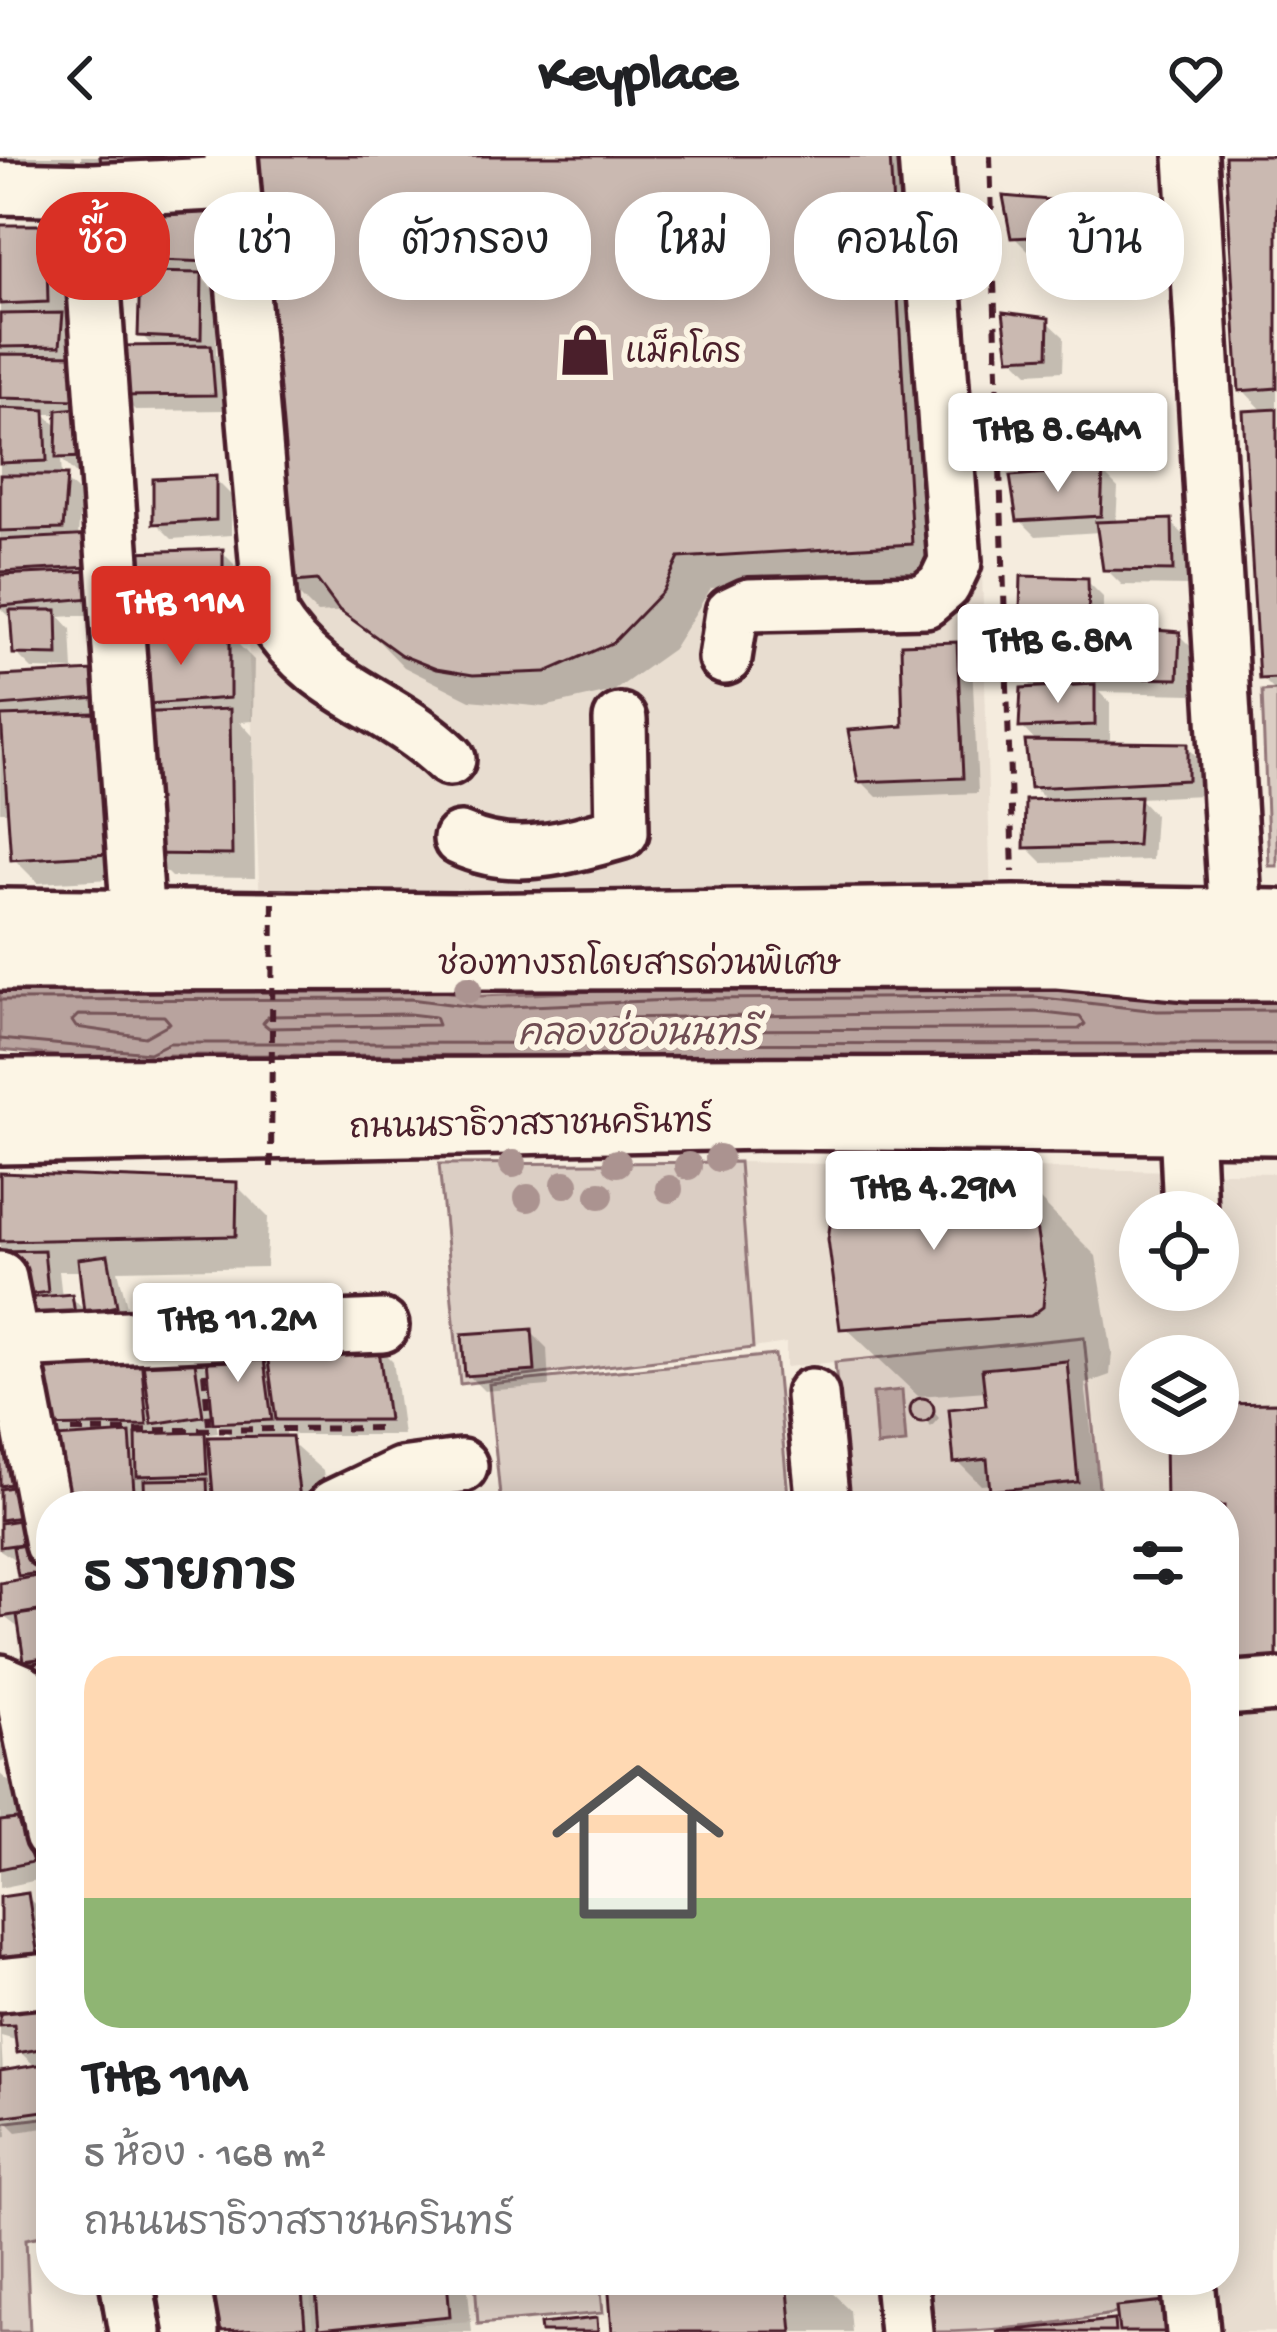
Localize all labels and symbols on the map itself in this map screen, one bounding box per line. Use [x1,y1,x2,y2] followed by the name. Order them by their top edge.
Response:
[556,321,614,379] shop icon: แม็คโคร
[625,328,741,375] place label: แม็คโคร
[921,393,1195,495] pin: THB 8.64M
[70,566,292,668] pin: THB 11M
[934,604,1182,706] pin: THB 6.8M
[438,940,841,987] street label: ช่องทางรถโดยสารด่วนพิเศษ
[518,1009,766,1059] water label: คลองช่องนนทรี
[349,1098,714,1150] street label: ถนนนราธิวาสราชนครินทร์
[797,1151,1071,1253] pin: THB 4.29M
[101,1283,375,1385] pin: THB 11.2M

